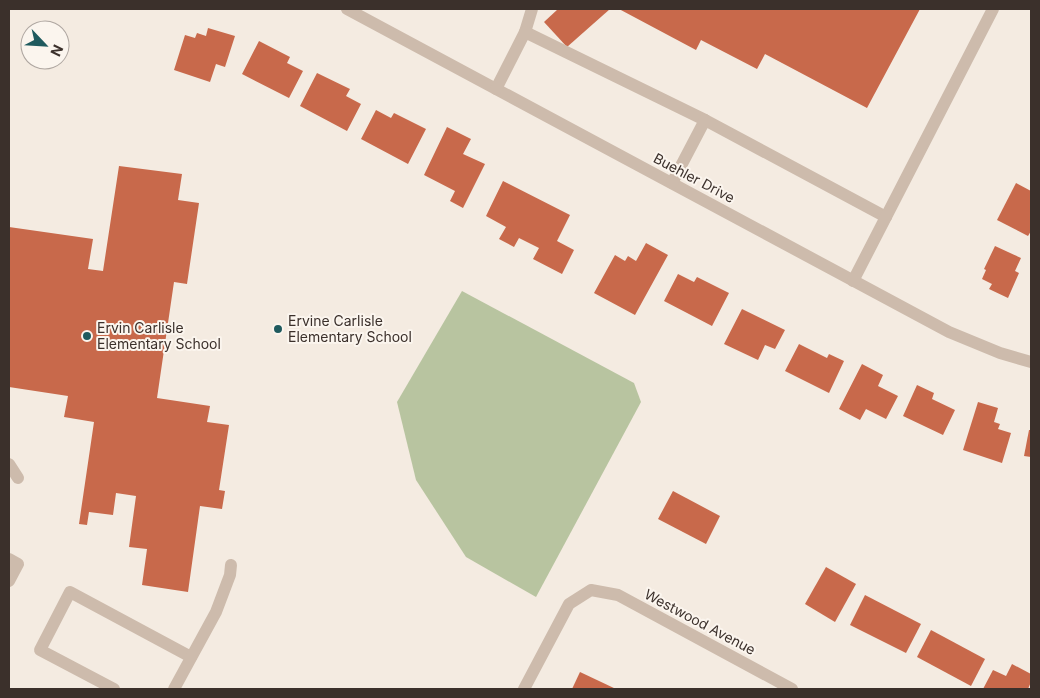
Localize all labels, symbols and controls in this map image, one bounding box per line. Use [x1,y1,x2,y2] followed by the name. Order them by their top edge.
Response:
[20,20,70,70] north arrow
[47,42,67,59] text: N
[651,149,738,206] street label: Buehler Drive
[288,312,412,345] place label: Ervine Carlisle Elementary School
[97,319,221,352] place label: Ervin Carlisle Elementary School
[272,323,284,335] marker: Ervine Carlisle Elementary School
[81,330,93,342] marker: Ervin Carlisle Elementary School
[642,585,759,658] street label: Westwood Avenue

